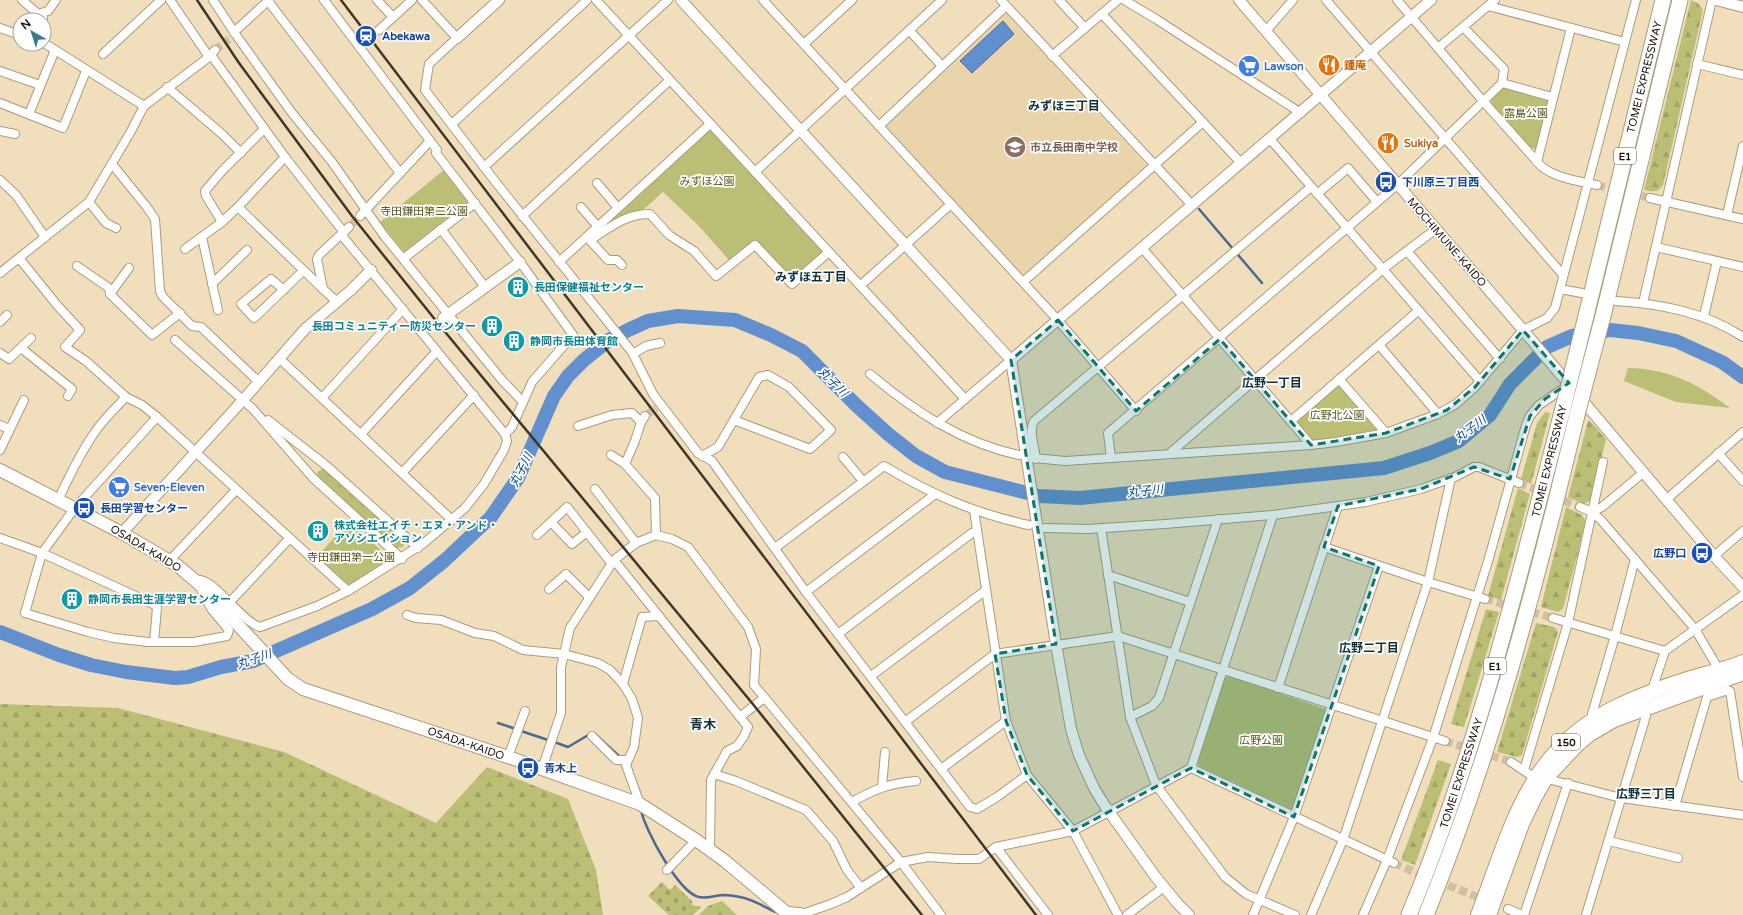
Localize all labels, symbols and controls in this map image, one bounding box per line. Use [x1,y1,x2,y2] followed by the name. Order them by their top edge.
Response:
[12,12,52,52] north arrow
[18,17,34,32] text: N
[1624,20,1665,134] street label: TOMEI EXPRESSWAY
[353,23,379,49] station icon: Abekawa
[382,30,430,43] place label: Abekawa
[1316,52,1342,78] restaurant icon: 鍾庵
[1236,53,1262,79] supermarket icon: Lawson
[1344,59,1367,72] place label: 鍾庵
[1264,60,1304,73] place label: Lawson
[1028,99,1100,113] district label: みずほ三丁目
[1504,107,1548,120] park label: 露島公園
[1375,130,1401,156] restaurant icon: Sukiya
[1002,134,1028,160] school or university icon: 市立長田南中学校
[1404,137,1438,151] place label: Sukiya
[1030,141,1118,154] place label: 市立長田南中学校
[1614,148,1636,164] road number: E1
[1373,169,1399,195] bus stop icon: 下川原三丁目西
[680,175,735,188] park label: みずほ公園
[1402,176,1479,189] place label: 下川原三丁目西
[1404,195,1489,290] street label: MOCHIMUNE-KAIDO
[380,205,468,218] park label: 寺田鎌田第二公園
[775,270,847,284] district label: みずほ五丁目
[505,274,531,300] building icon: 長田保健福祉センター
[534,281,644,294] place label: 長田保健福祉センター
[479,313,505,339] building icon: 長田コミュニティー防災センター
[312,320,476,333] place label: 長田コミュニティー防災センター
[501,328,527,354] building icon: 静岡市長田体育館
[530,335,618,348] place label: 静岡市長田体育館
[815,364,852,401] water label: 丸子川
[1242,376,1302,390] district label: 広野一丁目
[1529,404,1570,518] street label: TOMEI EXPRESSWAY
[1310,409,1365,422] park label: 広野北公園
[1451,411,1490,445] water label: 丸子川
[507,449,536,489] water label: 丸子川
[106,474,132,500] supermarket icon: Seven-Eleven
[134,481,205,494] place label: Seven-Eleven
[1126,482,1166,500] water label: 丸子川
[71,495,97,521] bus stop icon: 長田学習センター
[100,502,188,515] place label: 長田学習センター
[305,518,331,544] building icon: 株式会社エイチ・エヌ・アンド・ アソシエイション
[334,519,499,545] place label: 株式会社エイチ・エヌ・アンド・ アソシエイション
[108,522,184,575] street label: OSADA-KAIDO
[1689,540,1715,566] bus stop icon: 広野口
[1653,547,1686,560] place label: 広野口
[307,551,395,564] park label: 寺田鎌田第一公園
[59,586,85,612] building icon: 静岡市長田生涯学習センター
[88,593,231,606] place label: 静岡市長田生涯学習センター
[1339,641,1399,655] district label: 広野二丁目
[235,646,275,671] water label: 丸子川
[1484,658,1506,674] road number: E1
[690,717,717,733] district label: 青木
[1438,717,1485,830] street label: TOMEI EXPRESSWAY
[426,724,506,763] street label: OSADA-KAIDO
[1239,734,1283,747] park label: 広野公園
[1552,734,1580,750] road number: 150
[515,755,541,781] bus stop icon: 青木上
[544,762,577,775] place label: 青木上
[1616,787,1676,801] district label: 広野三丁目

